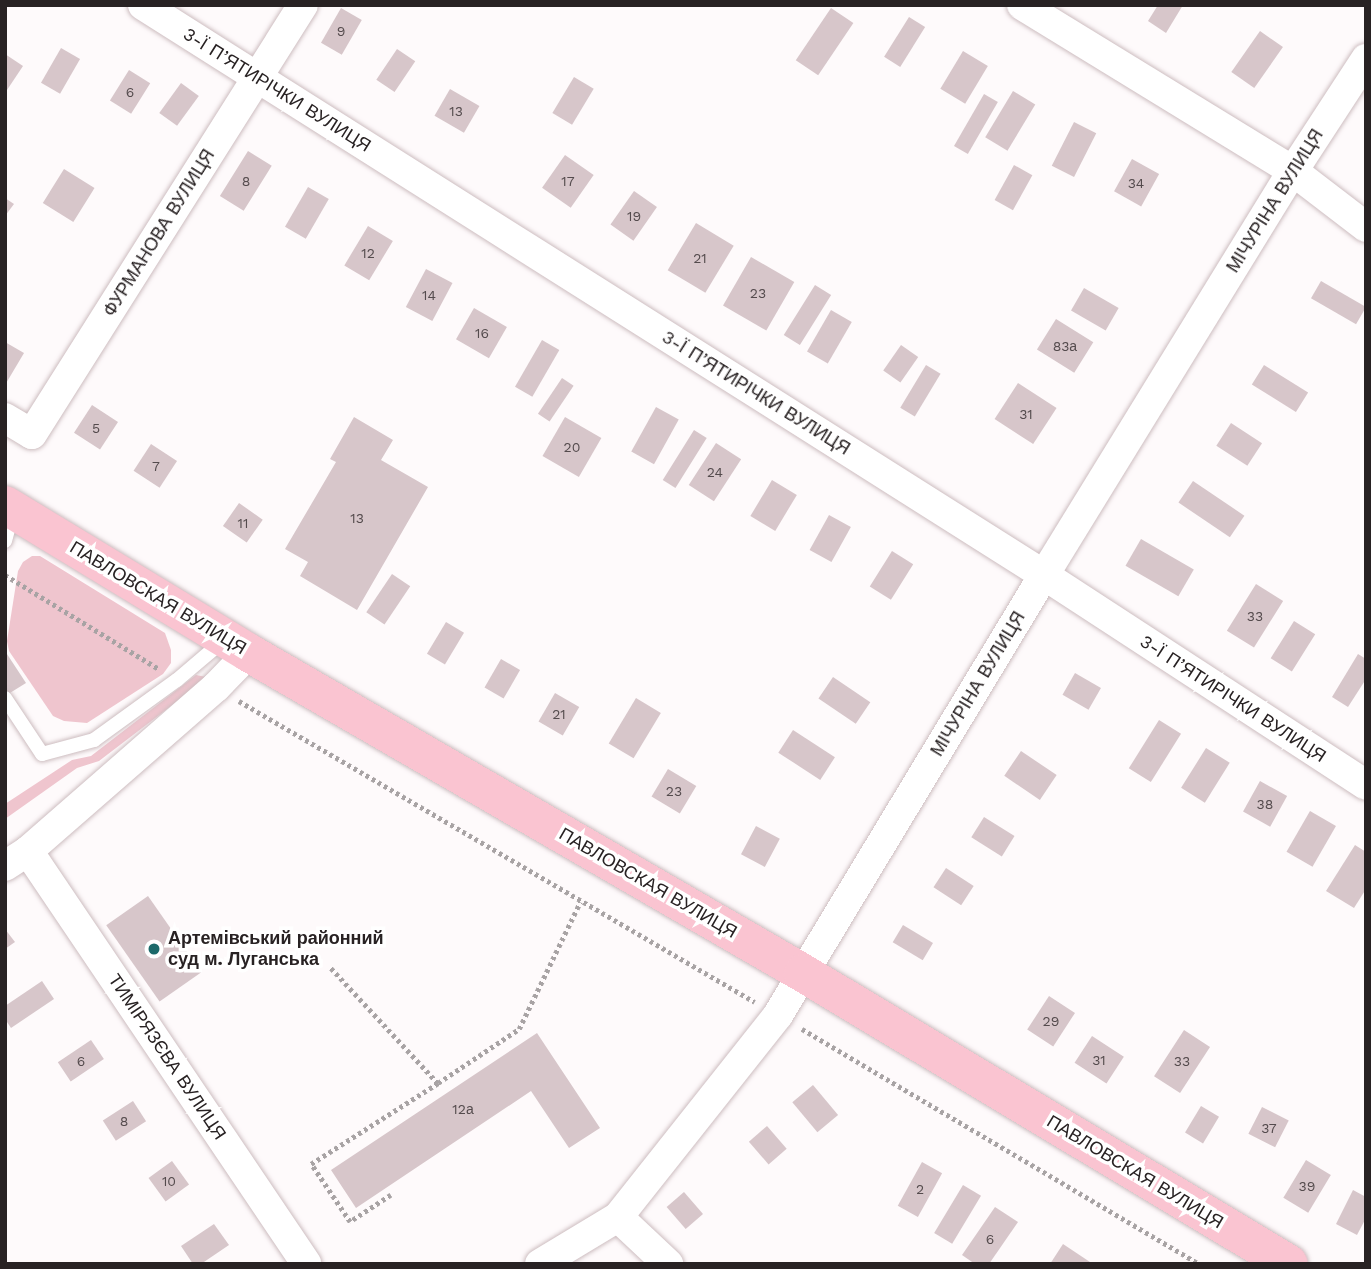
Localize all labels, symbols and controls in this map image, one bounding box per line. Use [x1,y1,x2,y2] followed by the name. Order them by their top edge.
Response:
[179,23,375,157] street label: 3-Ї П’ЯТИРІЧКИ ВУЛИЦЯ
[337,23,345,39] house number: 9
[126,84,134,100] house number: 6
[449,103,463,119] house number: 13
[1222,125,1328,277] street label: МІЧУРІНА ВУЛИЦЯ
[99,145,219,321] street label: ФУРМАНОВА ВУЛИЦЯ
[242,173,250,189] house number: 8
[561,173,575,189] house number: 17
[1128,175,1144,191] house number: 34
[627,208,641,224] house number: 19
[361,245,375,261] house number: 12
[693,250,707,266] house number: 21
[750,285,766,301] house number: 23
[422,287,436,303] house number: 14
[475,325,489,341] house number: 16
[658,326,854,460] street label: 3-Ї П’ЯТИРІЧКИ ВУЛИЦЯ
[1053,338,1077,354] house number: 83а
[1019,406,1033,422] house number: 31
[92,420,100,436] house number: 5
[564,439,580,455] house number: 20
[152,458,160,474] house number: 7
[707,464,723,480] house number: 24
[350,510,364,526] house number: 13
[238,515,248,531] house number: 11
[66,537,250,659] street label: ПАВЛОВСКАЯ ВУЛИЦЯ
[926,608,1030,760] street label: МІЧУРІНА ВУЛИЦЯ
[1247,608,1263,624] house number: 33
[1136,631,1330,767] street label: 3-Ї П’ЯТИРІЧКИ ВУЛИЦЯ
[552,706,566,722] house number: 21
[666,783,682,799] house number: 23
[1257,796,1273,812] house number: 38
[555,823,741,943] street label: ПАВЛОВСКАЯ ВУЛИЦЯ
[168,928,384,970] place label: Артемівський районний суд м. Луганська
[146,941,162,957] marker: Артемівський районний суд м. Луганська
[103,970,231,1144] street label: ТИМІРЯЗЄВА ВУЛИЦЯ
[1043,1013,1059,1029] house number: 29
[1092,1052,1106,1068] house number: 31
[77,1053,85,1069] house number: 6
[1174,1053,1190,1069] house number: 33
[452,1101,474,1117] house number: 12а
[1043,1111,1227,1233] street label: ПАВЛОВСКАЯ ВУЛИЦЯ
[120,1113,128,1129] house number: 8
[1261,1120,1277,1136] house number: 37
[162,1173,176,1189] house number: 10
[1299,1178,1315,1194] house number: 39
[916,1181,924,1197] house number: 2
[986,1231,994,1247] house number: 6

